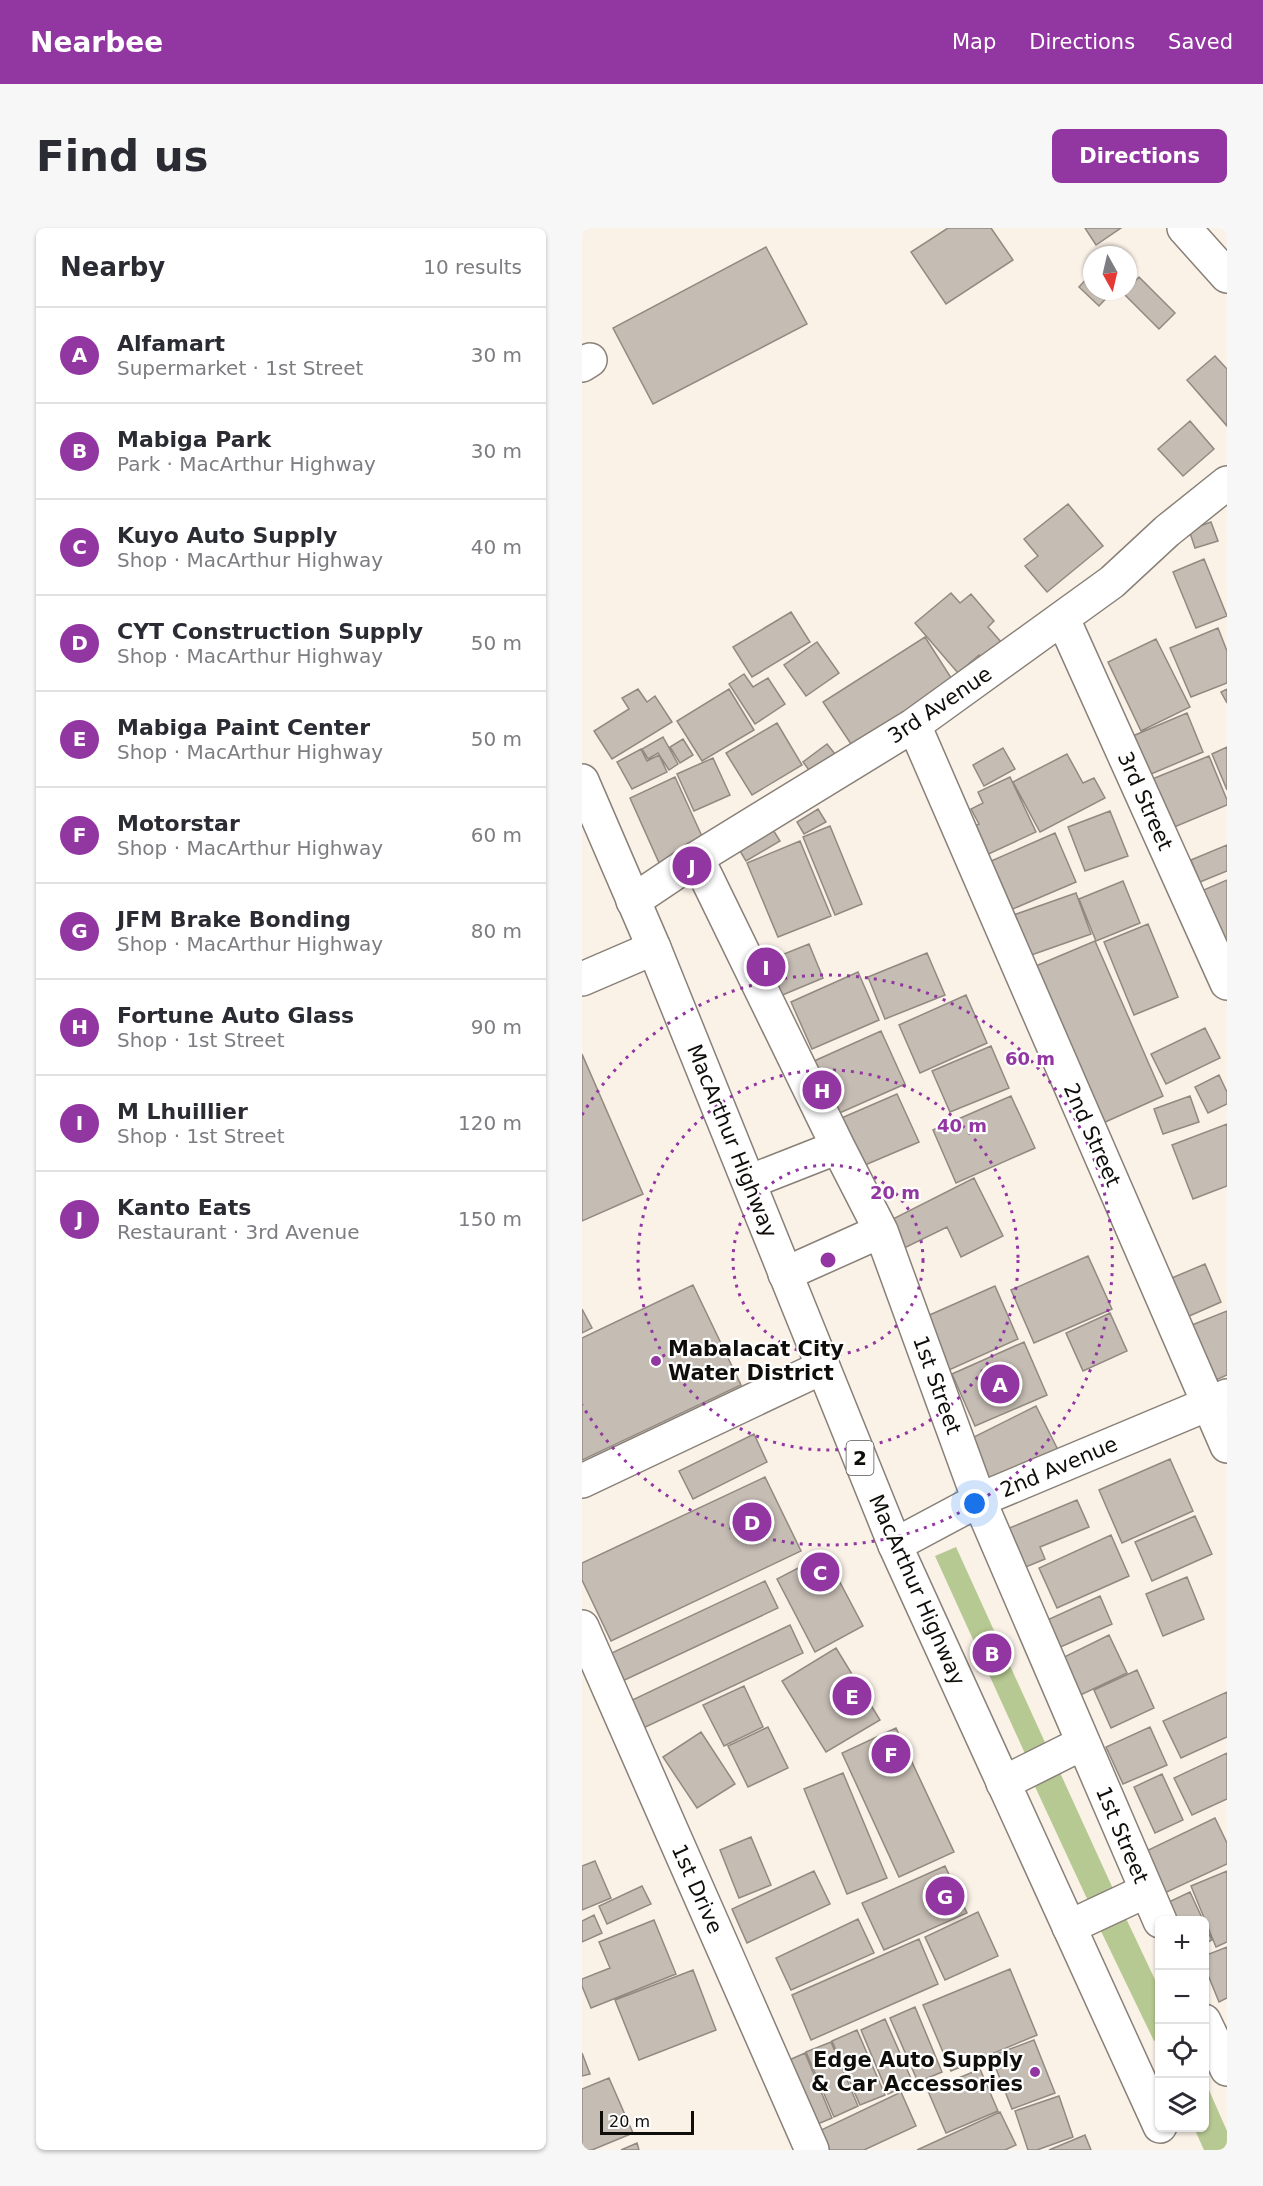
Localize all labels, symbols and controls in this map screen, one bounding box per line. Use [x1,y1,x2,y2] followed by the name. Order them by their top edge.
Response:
[30,26,163,59] text: Nearbee
[952,30,996,54] text: Map
[1029,30,1135,54] text: Directions
[1168,30,1233,54] text: Saved
[1052,129,1227,183] button: Directions
[36,132,209,181] text: Find us
[1083,246,1137,300] north arrow
[60,252,165,282] text: Nearby
[423,255,522,279] text: 10 results
[117,331,225,356] text: Alfamart
[72,343,87,367] text: A
[471,343,522,367] text: 30 m
[117,356,363,380] text: Supermarket · 1st Street
[117,427,271,452] text: Mabiga Park
[72,439,87,463] text: B
[471,439,522,463] text: 30 m
[117,452,376,476] text: Park · MacArthur Highway
[117,523,337,548] text: Kuyo Auto Supply
[72,535,87,559] text: C
[471,535,522,559] text: 40 m
[117,548,383,572] text: Shop · MacArthur Highway
[117,619,423,644] text: CYT Construction Supply
[71,631,88,655] text: D
[471,631,522,655] text: 50 m
[117,644,383,668] text: Shop · MacArthur Highway
[884,662,996,748] street label: 3rd Avenue
[117,715,370,740] text: Mabiga Paint Center
[73,727,86,751] text: E
[471,727,522,751] text: 50 m
[117,740,383,764] text: Shop · MacArthur Highway
[1113,748,1177,854] street label: 3rd Street
[117,811,240,836] text: Motorstar
[73,823,86,847] text: F
[471,823,522,847] text: 60 m
[117,836,383,860] text: Shop · MacArthur Highway
[672,844,712,888] pin: J
[117,907,351,932] text: JFM Brake Bonding
[71,919,88,943] text: G
[471,919,522,943] text: 80 m
[117,932,383,956] text: Shop · MacArthur Highway
[746,944,786,990] pin: I
[117,1003,354,1028] text: Fortune Auto Glass
[71,1015,88,1039] text: H
[471,1015,522,1039] text: 90 m
[117,1028,285,1052] text: Shop · 1st Street
[682,1041,782,1241] street label: MacArthur Highway
[1005,1048,1055,1069] text: 60 m
[802,1068,842,1112] pin: H
[1059,1080,1125,1190] street label: 2nd Street
[117,1099,248,1124] text: M Lhuillier
[76,1111,83,1135] text: I
[458,1111,522,1135] text: 120 m
[937,1115,987,1136] text: 40 m
[117,1124,285,1148] text: Shop · 1st Street
[870,1182,920,1203] text: 20 m
[117,1195,251,1220] text: Kanto Eats
[76,1207,83,1231] text: J
[458,1207,522,1231] text: 150 m
[117,1220,360,1244] text: Restaurant · 3rd Avenue
[818,1250,838,1270] centre of rings
[908,1332,966,1438] street label: 1st Street
[668,1337,844,1385] place label: Mabalacat City Water District
[649,1354,663,1368] marker: Mabalacat City Water District
[980,1362,1020,1406] pin: A
[997,1432,1121,1502] street label: 2nd Avenue
[846,1441,874,1475] road number: 2
[960,1489,989,1518] your location
[864,1491,970,1689] street label: MacArthur Highway
[732,1500,772,1544] pin: D
[800,1550,840,1594] pin: C
[972,1630,1012,1676] pin: B
[832,1674,872,1718] pin: E
[872,1732,910,1777] pin: F
[1091,1783,1153,1887] street label: 1st Street
[667,1841,727,1937] street label: 1st Drive
[926,1874,964,1918] pin: G
[1155,1916,1209,2132] map controls
[1155,1916,1209,1970] button: +
[1155,1970,1209,2024] button: −
[1155,2024,1209,2078] button: locate
[811,2048,1023,2096] place label: Edge Auto Supply & Car Accessories
[1028,2065,1042,2079] marker: Edge Auto Supply & Car Accessories
[1155,2078,1209,2132] button: layers
[600,2108,694,2136] scale bar
[609,2112,650,2131] text: 20 m

